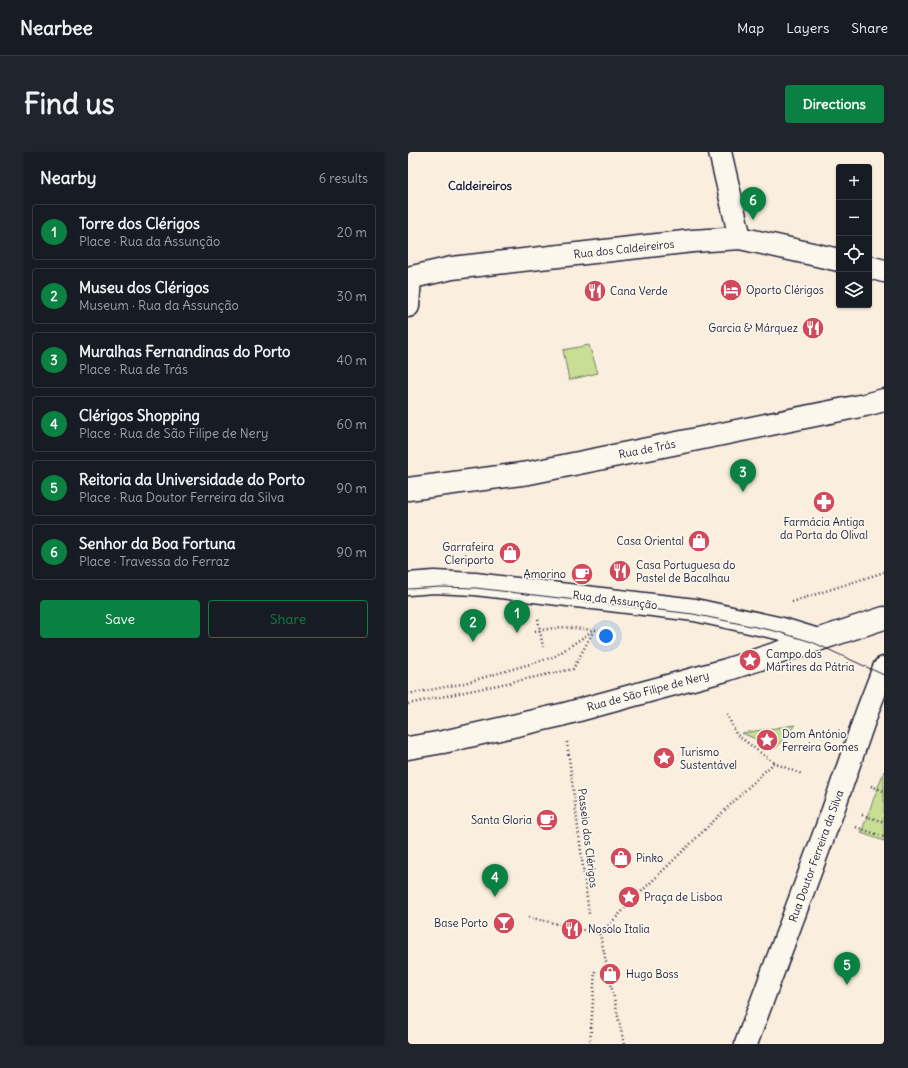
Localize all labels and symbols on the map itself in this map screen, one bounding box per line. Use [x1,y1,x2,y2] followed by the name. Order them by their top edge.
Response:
[448,178,513,193] district label: Caldeireiros
[740,187,766,220] pin: 6
[573,237,675,261] street label: Rua dos Caldeireiros
[718,277,744,303] hotel icon: Oporto Clérigos
[582,278,608,304] restaurant icon: Cana Verde
[746,283,824,297] place label: Oporto Clérigos
[610,284,668,298] place label: Cana Verde
[800,315,826,341] restaurant icon: Garcia & Márquez
[708,321,798,335] place label: Garcia & Márquez
[617,437,677,461] street label: Rua de Trás
[730,459,756,492] pin: 3
[811,489,837,515] pharmacy icon: Farmácia Antiga da Porta do Olival
[780,515,868,542] place label: Farmácia Antiga da Porta do Olival
[686,528,712,554] shop icon: Casa Oriental
[617,534,684,548] place label: Casa Oriental
[442,540,494,567] place label: Garrafeira Cleriporto
[497,540,523,566] shop icon: Garrafeira Cleriporto
[607,558,633,584] restaurant icon: Casa Portuguesa do Pastel de Bacalhau
[636,558,735,585] place label: Casa Portuguesa do Pastel de Bacalhau
[569,561,595,587] cafe icon: Amorino
[524,567,566,581] place label: Amorino
[572,588,658,612] street label: Rua da Assunção
[504,600,530,633] pin: 1
[460,609,486,642] pin: 2
[596,626,616,646] your location
[737,647,763,673] place icon: Campo dos Mártires da Pátria
[766,647,854,674] place label: Campo dos Mártires da Pátria
[585,668,711,714] street label: Rua de São Filipe de Nery
[754,727,780,753] place icon: Dom António Ferreira Gomes
[782,727,859,754] place label: Dom António Ferreira Gomes
[651,745,677,771] place icon: Turismo Sustentável
[680,745,737,772] place label: Turismo Sustentável
[575,788,601,888] street label: Passeio dos Clérigos
[786,788,846,924] street label: Rua Doutor Ferreira da Silva
[534,807,560,833] cafe icon: Santa Gloria
[471,813,532,827] place label: Santa Gloria
[608,845,634,871] shop icon: Pinko
[636,851,663,865] place label: Pinko
[482,864,508,897] pin: 4
[616,884,642,910] place icon: Praça de Lisboa
[644,890,723,904] place label: Praça de Lisboa
[491,910,517,936] bar icon: Base Porto
[434,916,488,930] place label: Base Porto
[559,916,585,942] restaurant icon: Nosolo Italia
[588,922,650,936] place label: Nosolo Italia
[834,952,860,985] pin: 5
[597,961,623,987] shop icon: Hugo Boss
[626,967,679,981] place label: Hugo Boss

